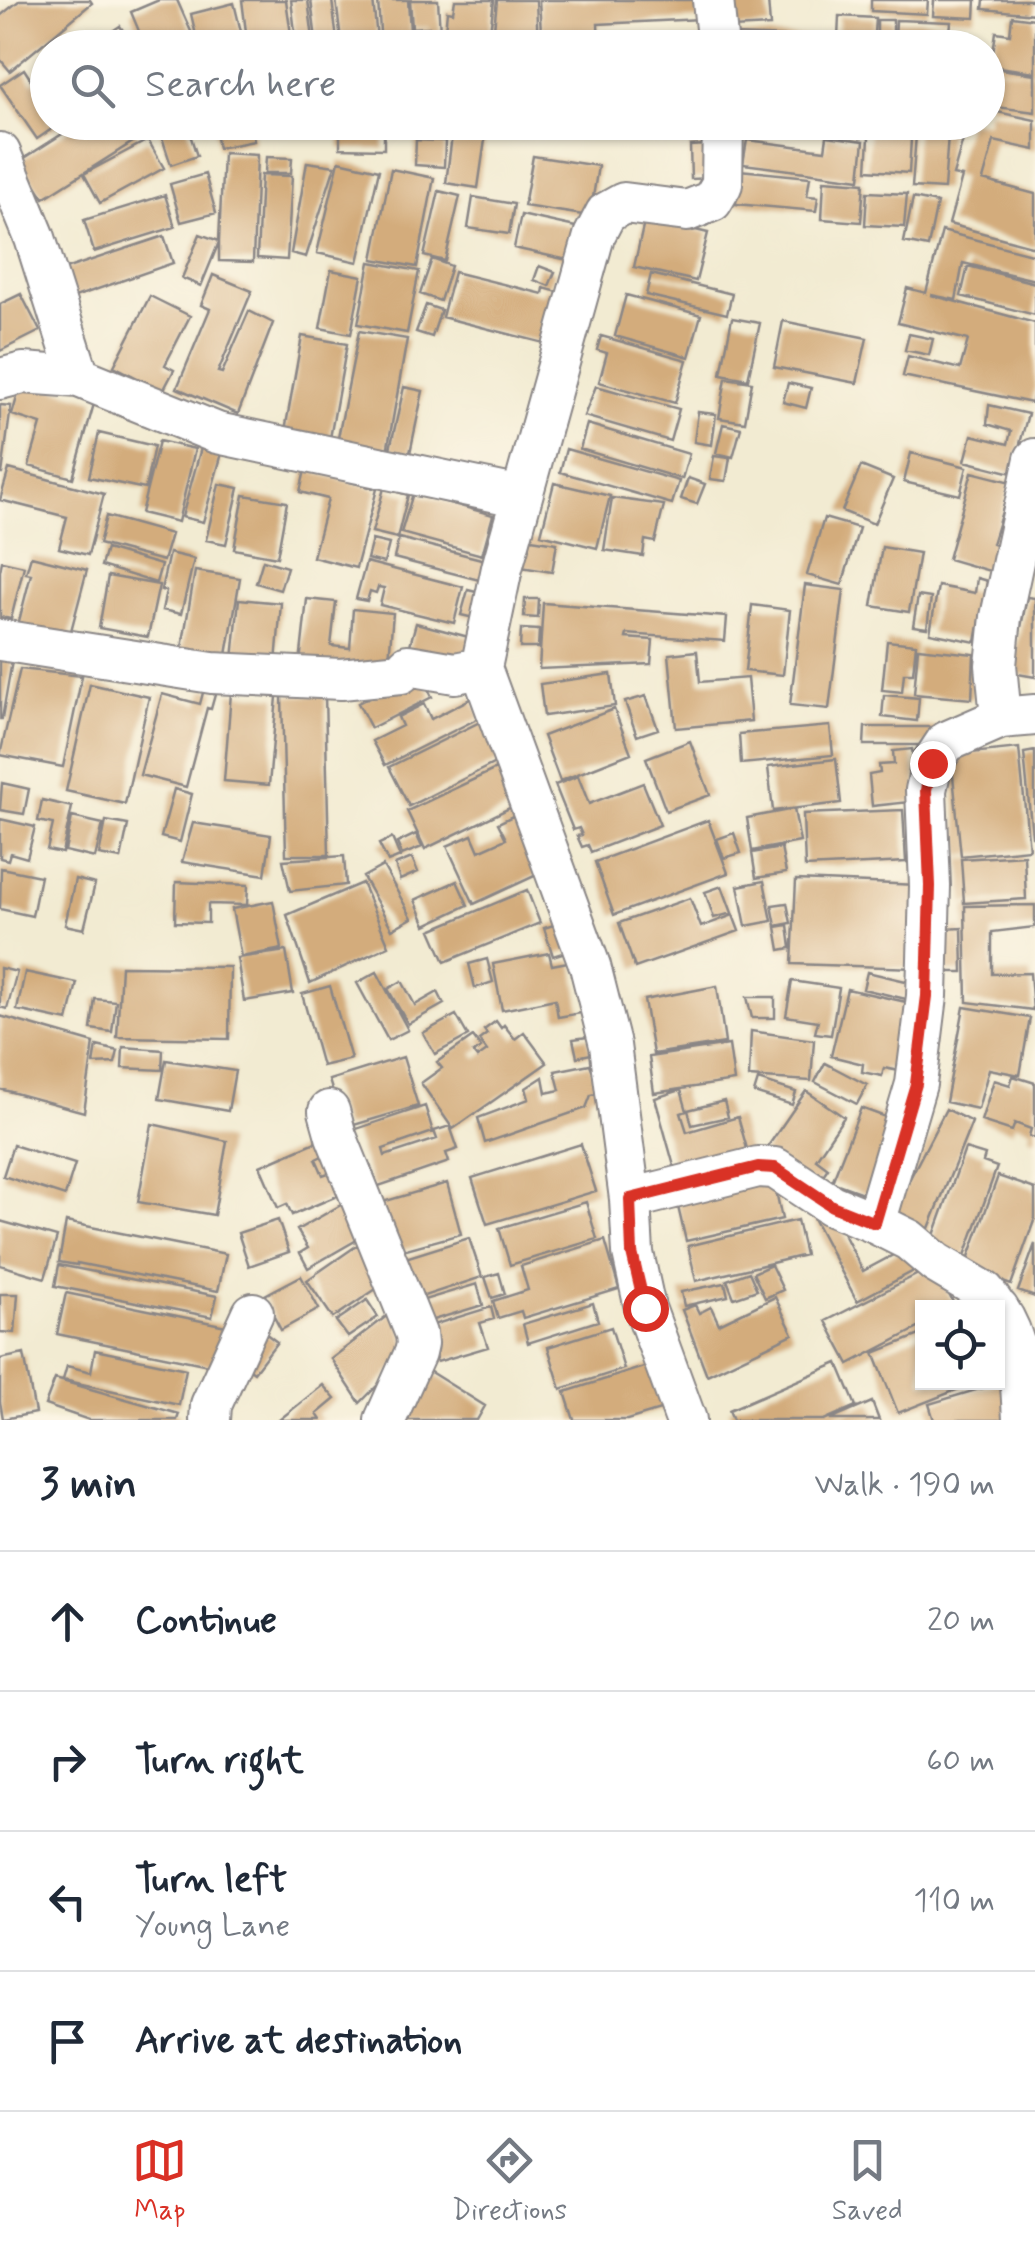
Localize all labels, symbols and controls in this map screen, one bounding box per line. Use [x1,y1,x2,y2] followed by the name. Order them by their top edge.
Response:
[30,30,1005,140] search box
[65,58,120,113] icon: search
[145,61,336,110] text: Search here
[910,741,956,787] route end
[623,1286,669,1332] route start
[915,1300,1005,1390] map controls
[915,1300,1005,1390] button: locate
[40,1458,137,1513] text: 3 min
[815,1464,995,1506] text: Walk · 190 m
[40,1594,95,1649] icon: ahead
[135,1597,277,1646] text: Continue
[927,1600,995,1642] text: 20 m
[40,1734,95,1789] icon: right
[135,1737,304,1786] text: Turn right
[926,1740,995,1782] text: 60 m
[135,1856,287,1905] text: Turn left
[40,1874,95,1929] icon: left
[914,1880,995,1922] text: 110 m
[135,1905,290,1947] text: Young Lane
[40,2014,95,2069] icon: arrive
[135,2017,462,2066] text: Arrive at destination
[132,2133,187,2230] tab: Map
[452,2133,567,2230] tab: Directions
[832,2133,903,2230] tab: Saved

